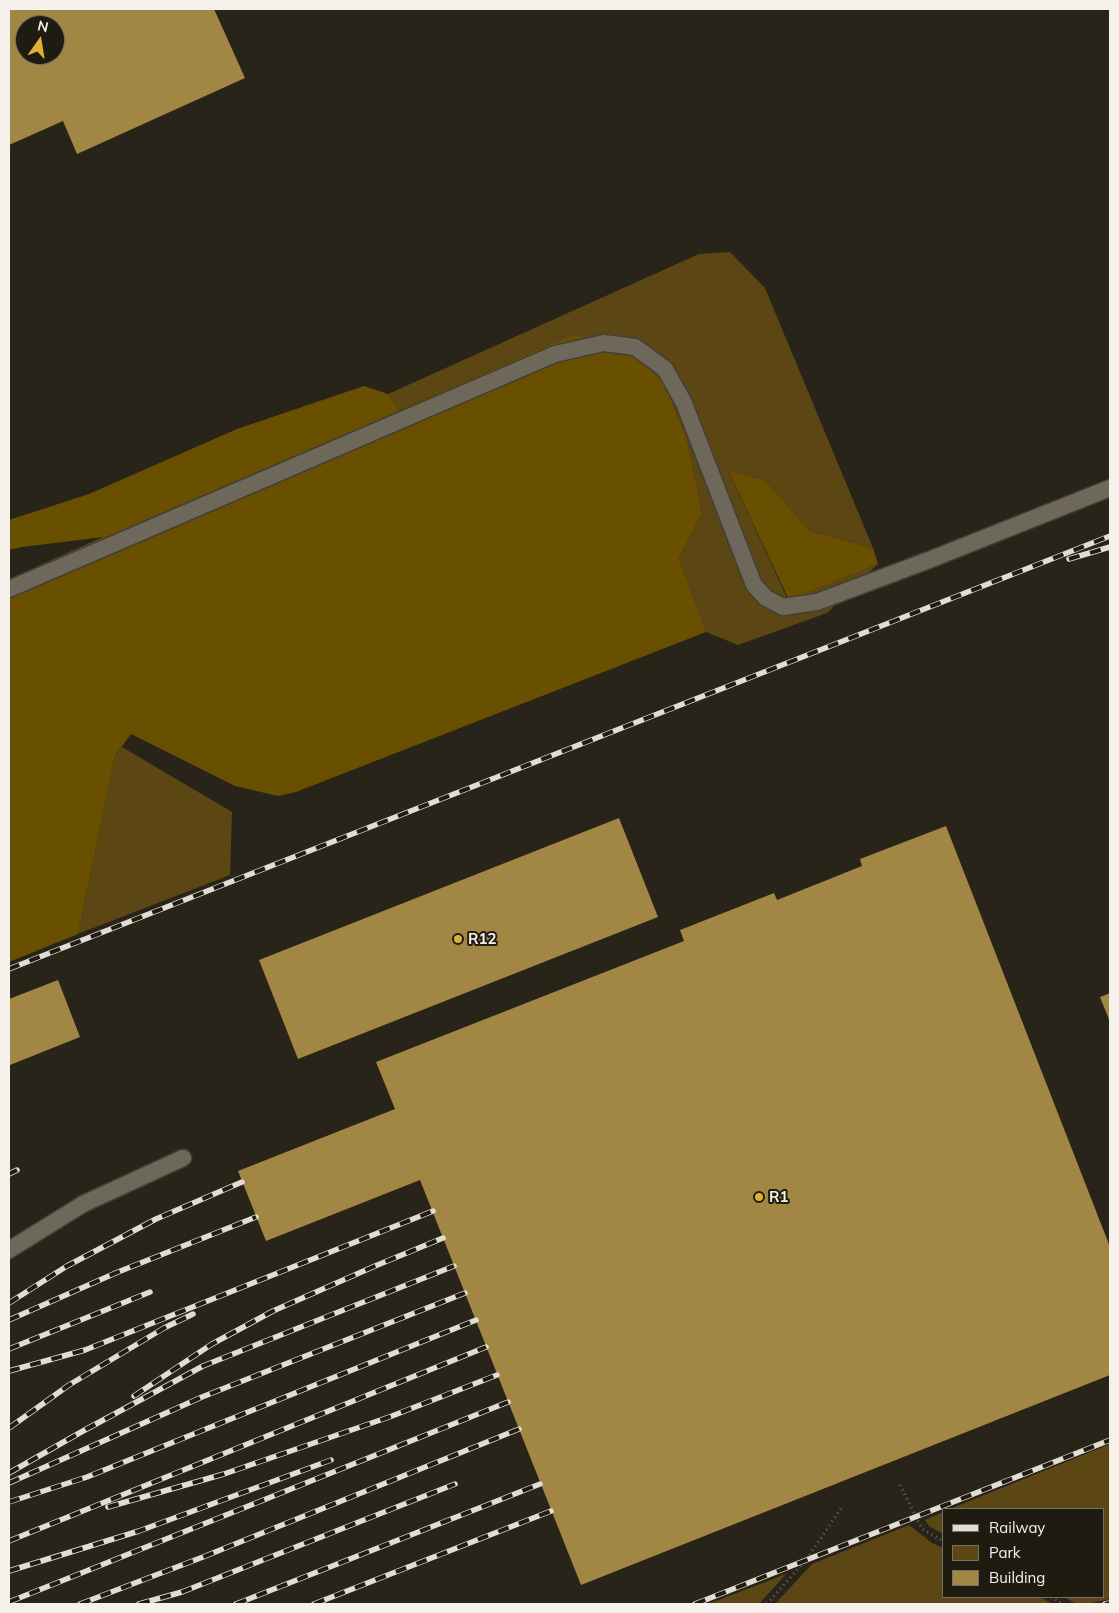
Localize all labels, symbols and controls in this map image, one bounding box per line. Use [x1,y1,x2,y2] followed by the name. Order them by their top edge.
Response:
[15,15,65,65] north arrow
[36,16,50,36] text: N
[468,930,497,948] place label: R12
[452,933,464,945] marker: R12
[769,1188,789,1206] place label: R1
[753,1191,765,1203] marker: R1
[942,1508,1104,1598] legend
[989,1518,1045,1537] text: Railway
[989,1543,1021,1562] text: Park
[989,1568,1045,1587] text: Building

